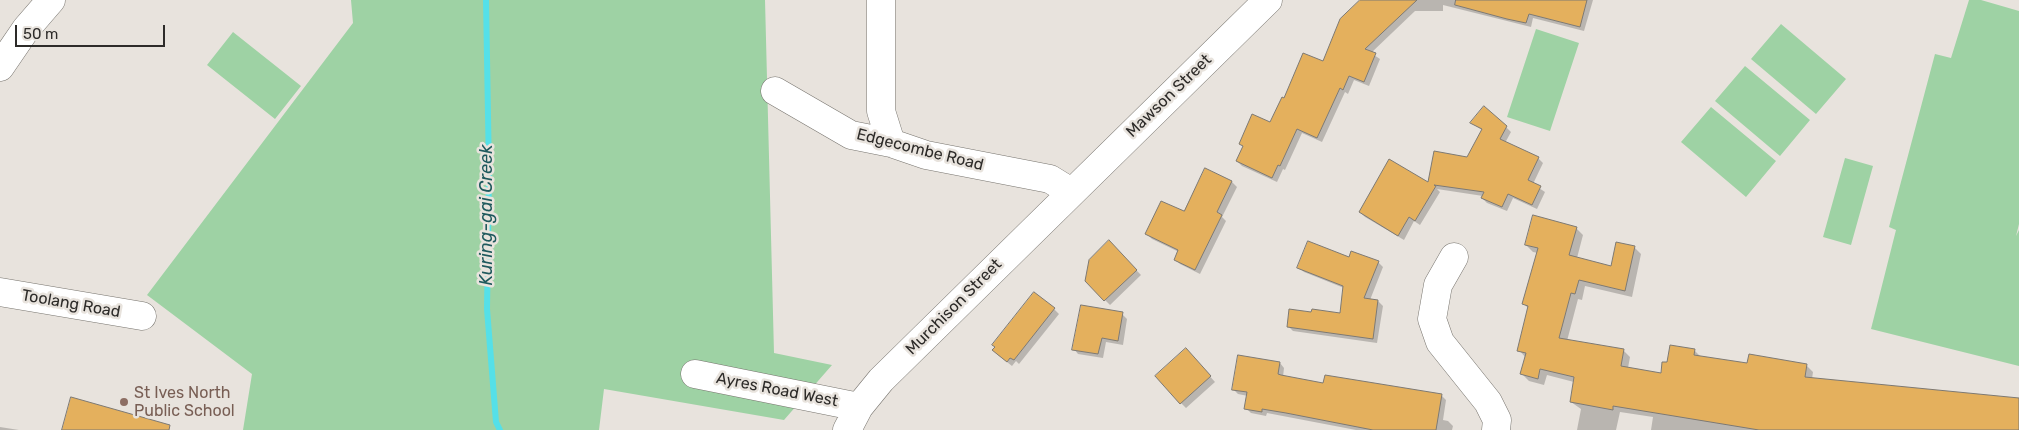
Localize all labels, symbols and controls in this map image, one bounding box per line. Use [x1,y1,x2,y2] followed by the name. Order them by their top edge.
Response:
[18,15,168,47] scale bar
[23,25,58,43] text: 50 m
[1122,50,1216,142] street label: Mawson Street
[855,125,985,175] street label: Edgecombe Road
[476,145,498,285] water label: Kuring-gai Creek
[902,255,1006,359] street label: Murchison Street
[20,286,122,322] street label: Toolang Road
[714,369,840,411] street label: Ayres Road West
[134,383,235,421] place label: St Ives North Public School
[118,396,130,408] marker: St Ives North Public School

